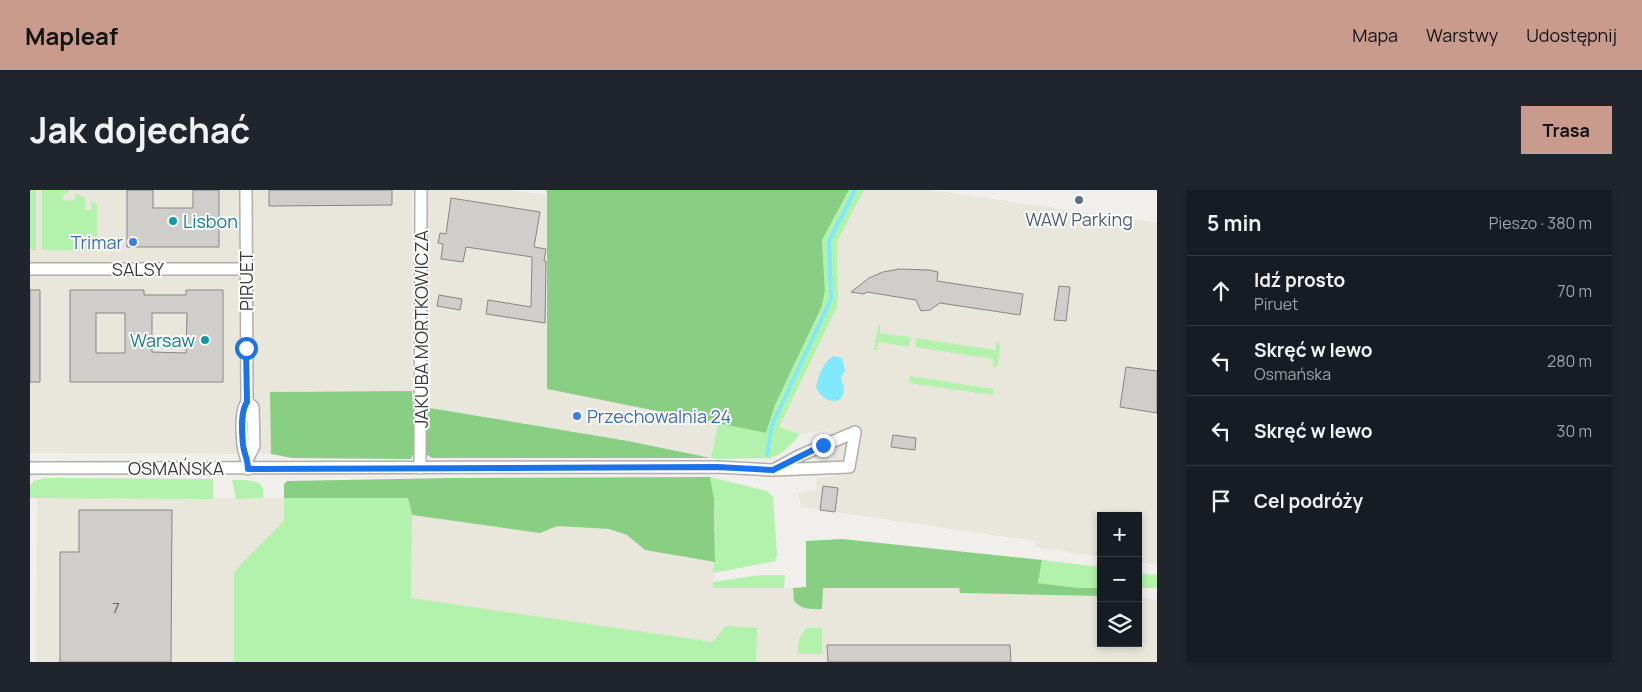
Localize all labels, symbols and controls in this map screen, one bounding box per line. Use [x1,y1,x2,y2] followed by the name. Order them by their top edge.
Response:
[25,19,118,52] text: Mapleaf
[1352,23,1398,47] text: Mapa
[1426,23,1498,47] text: Warstwy
[1526,23,1617,47] text: Udostępnij
[30,106,250,154] text: Jak dojechać
[1521,106,1612,154] button: Trasa
[1073,194,1085,206] marker: WAW Parking
[1025,207,1133,231] place label: WAW Parking
[183,209,238,233] place label: Lisbon
[1207,209,1261,237] text: 5 min
[1489,212,1592,234] text: Pieszo · 380 m
[167,215,179,227] marker: Lisbon
[409,229,433,428] street label: JAKUBA MORTKOWICZA
[71,230,123,254] place label: Trimar
[127,236,139,248] marker: Trimar
[234,251,258,311] street label: PIRUET
[112,257,165,281] street label: SALSY
[1254,267,1345,293] text: Idź prosto
[1207,277,1235,305] icon: ahead
[1557,280,1592,302] text: 70 m
[1254,293,1298,315] text: Piruet
[130,328,195,352] place label: Warsaw
[199,334,211,346] marker: Warsaw
[235,337,258,360] route start
[1254,337,1373,363] text: Skręć w lewo
[1207,347,1235,375] icon: left
[1547,350,1592,372] text: 280 m
[1254,363,1331,385] text: Osmańska
[587,404,731,428] place label: Przechowalnia 24
[571,410,583,422] marker: Przechowalnia 24
[1207,417,1235,445] icon: left
[1254,418,1373,444] text: Skręć w lewo
[1557,420,1592,442] text: 30 m
[812,434,835,457] route end
[128,456,225,480] street label: OSMAŃSKA
[1207,487,1235,515] icon: arrive
[1254,488,1363,514] text: Cel podróży
[1097,512,1142,647] map controls
[1097,512,1142,557] button: +
[1097,557,1142,602] button: −
[112,597,120,618] house number: 7
[1097,602,1142,647] button: layers

